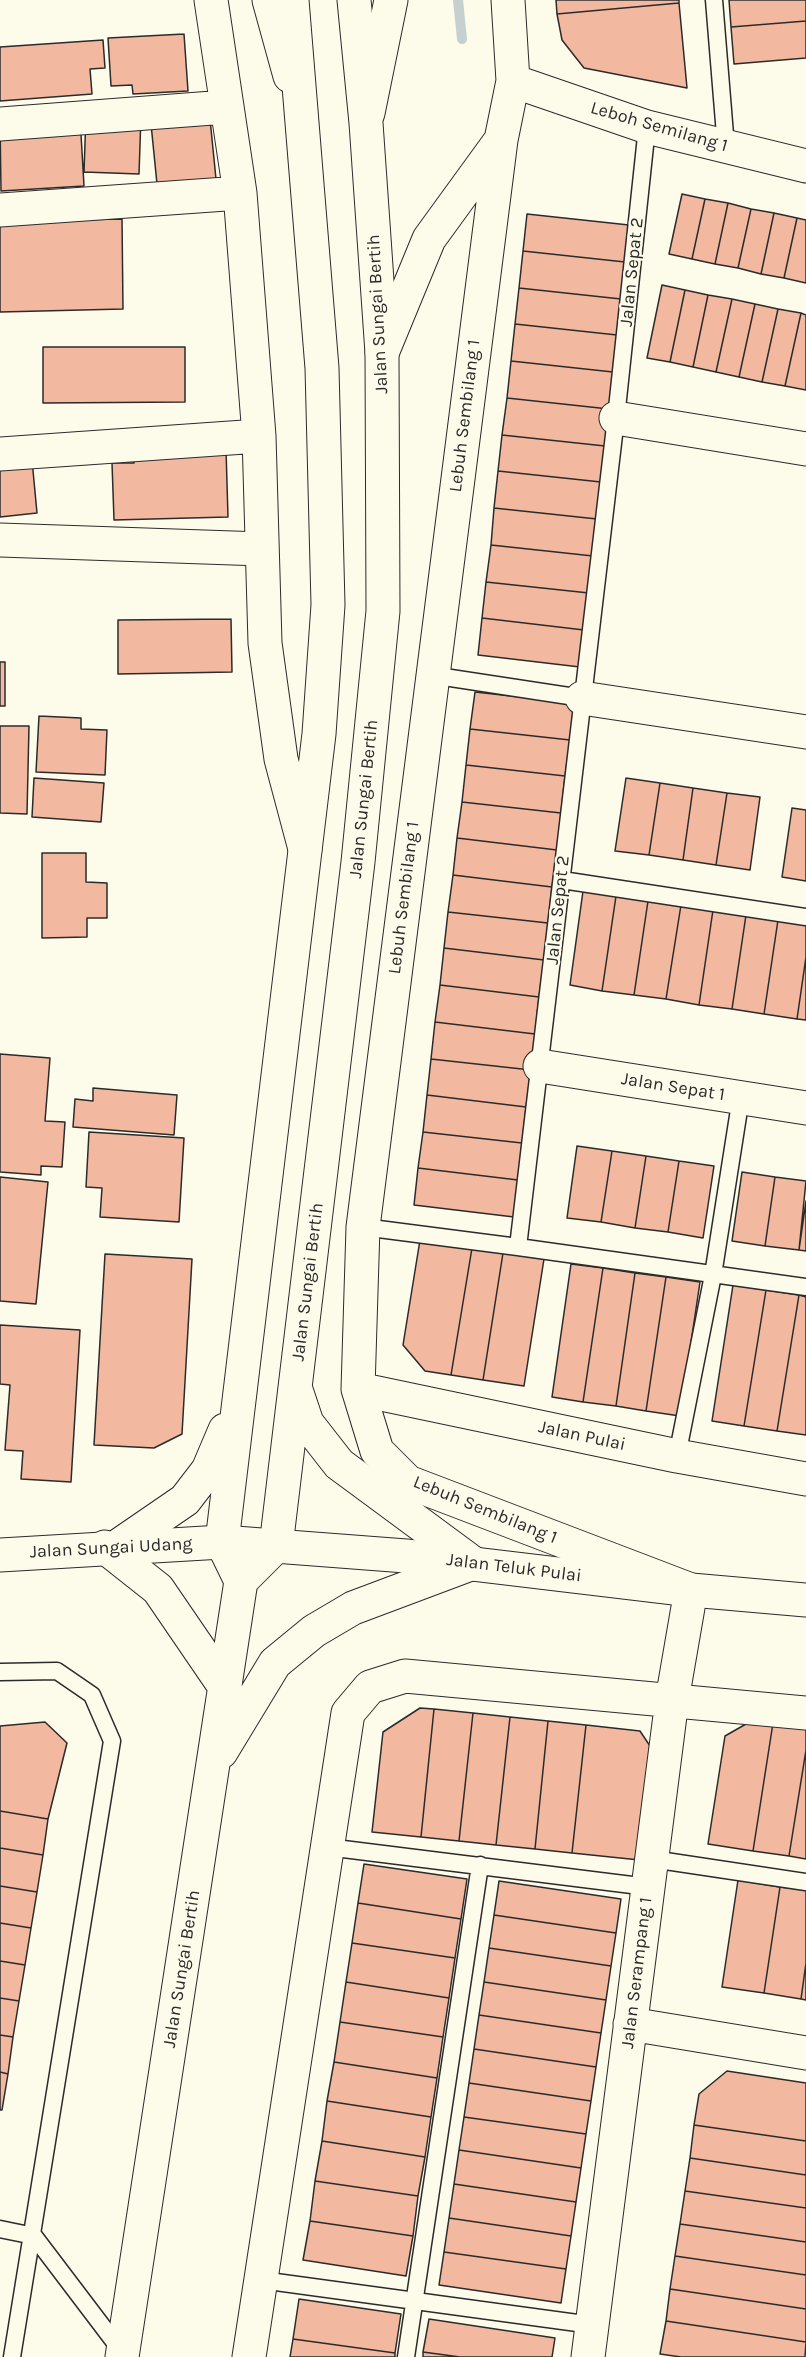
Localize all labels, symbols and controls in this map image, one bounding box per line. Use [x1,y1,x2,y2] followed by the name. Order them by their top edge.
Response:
[588,97,730,157] street label: Leboh Semilang 1
[616,217,648,327] street label: Jalan Sepat 2
[363,234,393,394] street label: Jalan Sungai Bertih
[445,338,485,494] street label: Lebuh Sembilang 1
[345,719,383,879] street label: Jalan Sungai Bertih
[384,820,424,976] street label: Lebuh Sembilang 1
[542,855,574,965] street label: Jalan Sepat 2
[620,1068,726,1106] street label: Jalan Sepat 1
[288,1202,328,1362] street label: Jalan Sungai Bertih
[537,1416,627,1456] street label: Jalan Pulai
[410,1471,560,1549] street label: Lebuh Sembilang 1
[29,1533,193,1563] street label: Jalan Sungai Udang
[445,1549,583,1587] street label: Jalan Teluk Pulai
[159,1889,205,2049] street label: Jalan Sungai Bertih
[617,1896,657,2050] street label: Jalan Serampang 1

